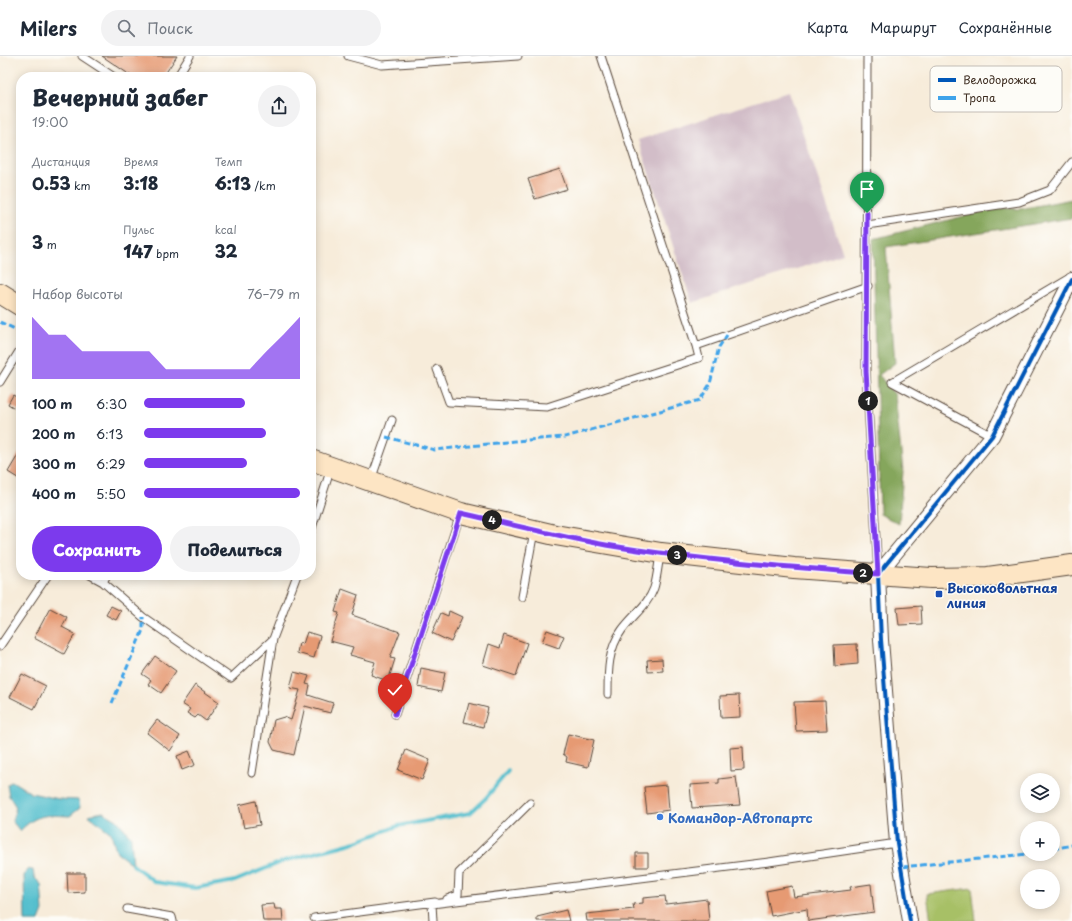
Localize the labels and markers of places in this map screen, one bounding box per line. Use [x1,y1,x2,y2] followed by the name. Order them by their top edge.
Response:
[850,172,884,213] pin
[858,391,878,411] pin: 1
[482,510,502,530] pin: 4
[667,545,687,565] pin: 3
[853,563,873,583] pin: 2
[946,578,1058,612] place label: Высоковольтная линия
[934,589,944,599] marker: Высоковольтная линия
[378,673,412,714] pin
[668,808,813,827] place label: Командор-Автопартс
[655,812,665,822] marker: Командор-Автопартс

